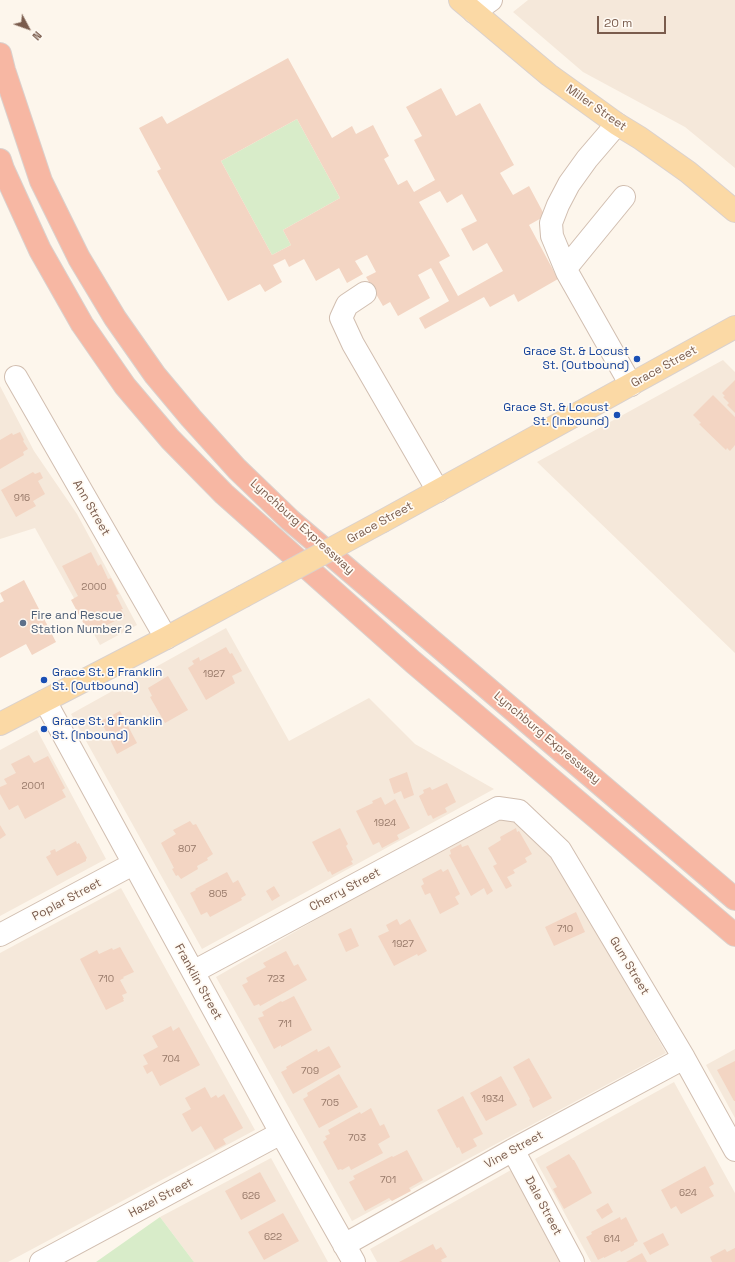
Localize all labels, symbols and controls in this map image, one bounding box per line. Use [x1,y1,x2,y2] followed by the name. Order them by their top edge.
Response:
[8,8,48,48] north arrow
[599,8,668,34] scale bar
[604,15,632,31] text: 20 m
[29,28,45,43] text: N
[563,82,629,134] street label: Miller Street
[629,343,699,391] street label: Grace Street
[523,345,629,373] place label: Grace St. & Locust St. (Outbound)
[632,354,642,364] marker: Grace St. & Locust St. (Outbound)
[503,401,609,429] place label: Grace St. & Locust St. (Inbound)
[612,410,622,420] marker: Grace St. & Locust St. (Inbound)
[247,476,357,578] street label: Lynchburg Expressway
[69,478,113,538] street label: Ann Street
[14,492,30,504] house number: 916
[345,499,415,547] street label: Grace Street
[81,581,107,593] house number: 2000
[31,609,132,637] place label: Fire and Rescue Station Number 2
[18,618,28,628] marker: Fire and Rescue Station Number 2
[52,666,162,694] place label: Grace St. & Franklin St. (Outbound)
[203,668,225,680] house number: 1927
[39,675,49,685] marker: Grace St. & Franklin St. (Outbound)
[491,689,603,787] street label: Lynchburg Expressway
[52,715,162,743] place label: Grace St. & Franklin St. (Inbound)
[39,724,49,734] marker: Grace St. & Franklin St. (Inbound)
[21,780,45,792] house number: 2001
[374,817,396,829] house number: 1924
[178,843,196,855] house number: 807
[307,865,383,915] street label: Cherry Street
[30,876,104,924] street label: Poplar Street
[209,888,227,900] house number: 805
[557,923,573,935] house number: 710
[606,934,652,998] street label: Gum Street
[392,938,414,950] house number: 1927
[171,942,225,1022] street label: Franklin Street
[98,973,114,985] house number: 710
[267,973,285,985] house number: 723
[278,1018,292,1030] house number: 711
[162,1053,180,1065] house number: 704
[301,1065,319,1077] house number: 709
[482,1093,504,1105] house number: 1934
[321,1097,339,1109] house number: 705
[482,1128,546,1172] street label: Vine Street
[348,1132,366,1144] house number: 703
[380,1174,396,1186] house number: 701
[521,1174,565,1238] street label: Dale Street
[126,1175,196,1221] street label: Hazel Street
[679,1187,697,1199] house number: 624
[242,1190,260,1202] house number: 626
[264,1231,282,1243] house number: 622
[604,1233,620,1245] house number: 614

